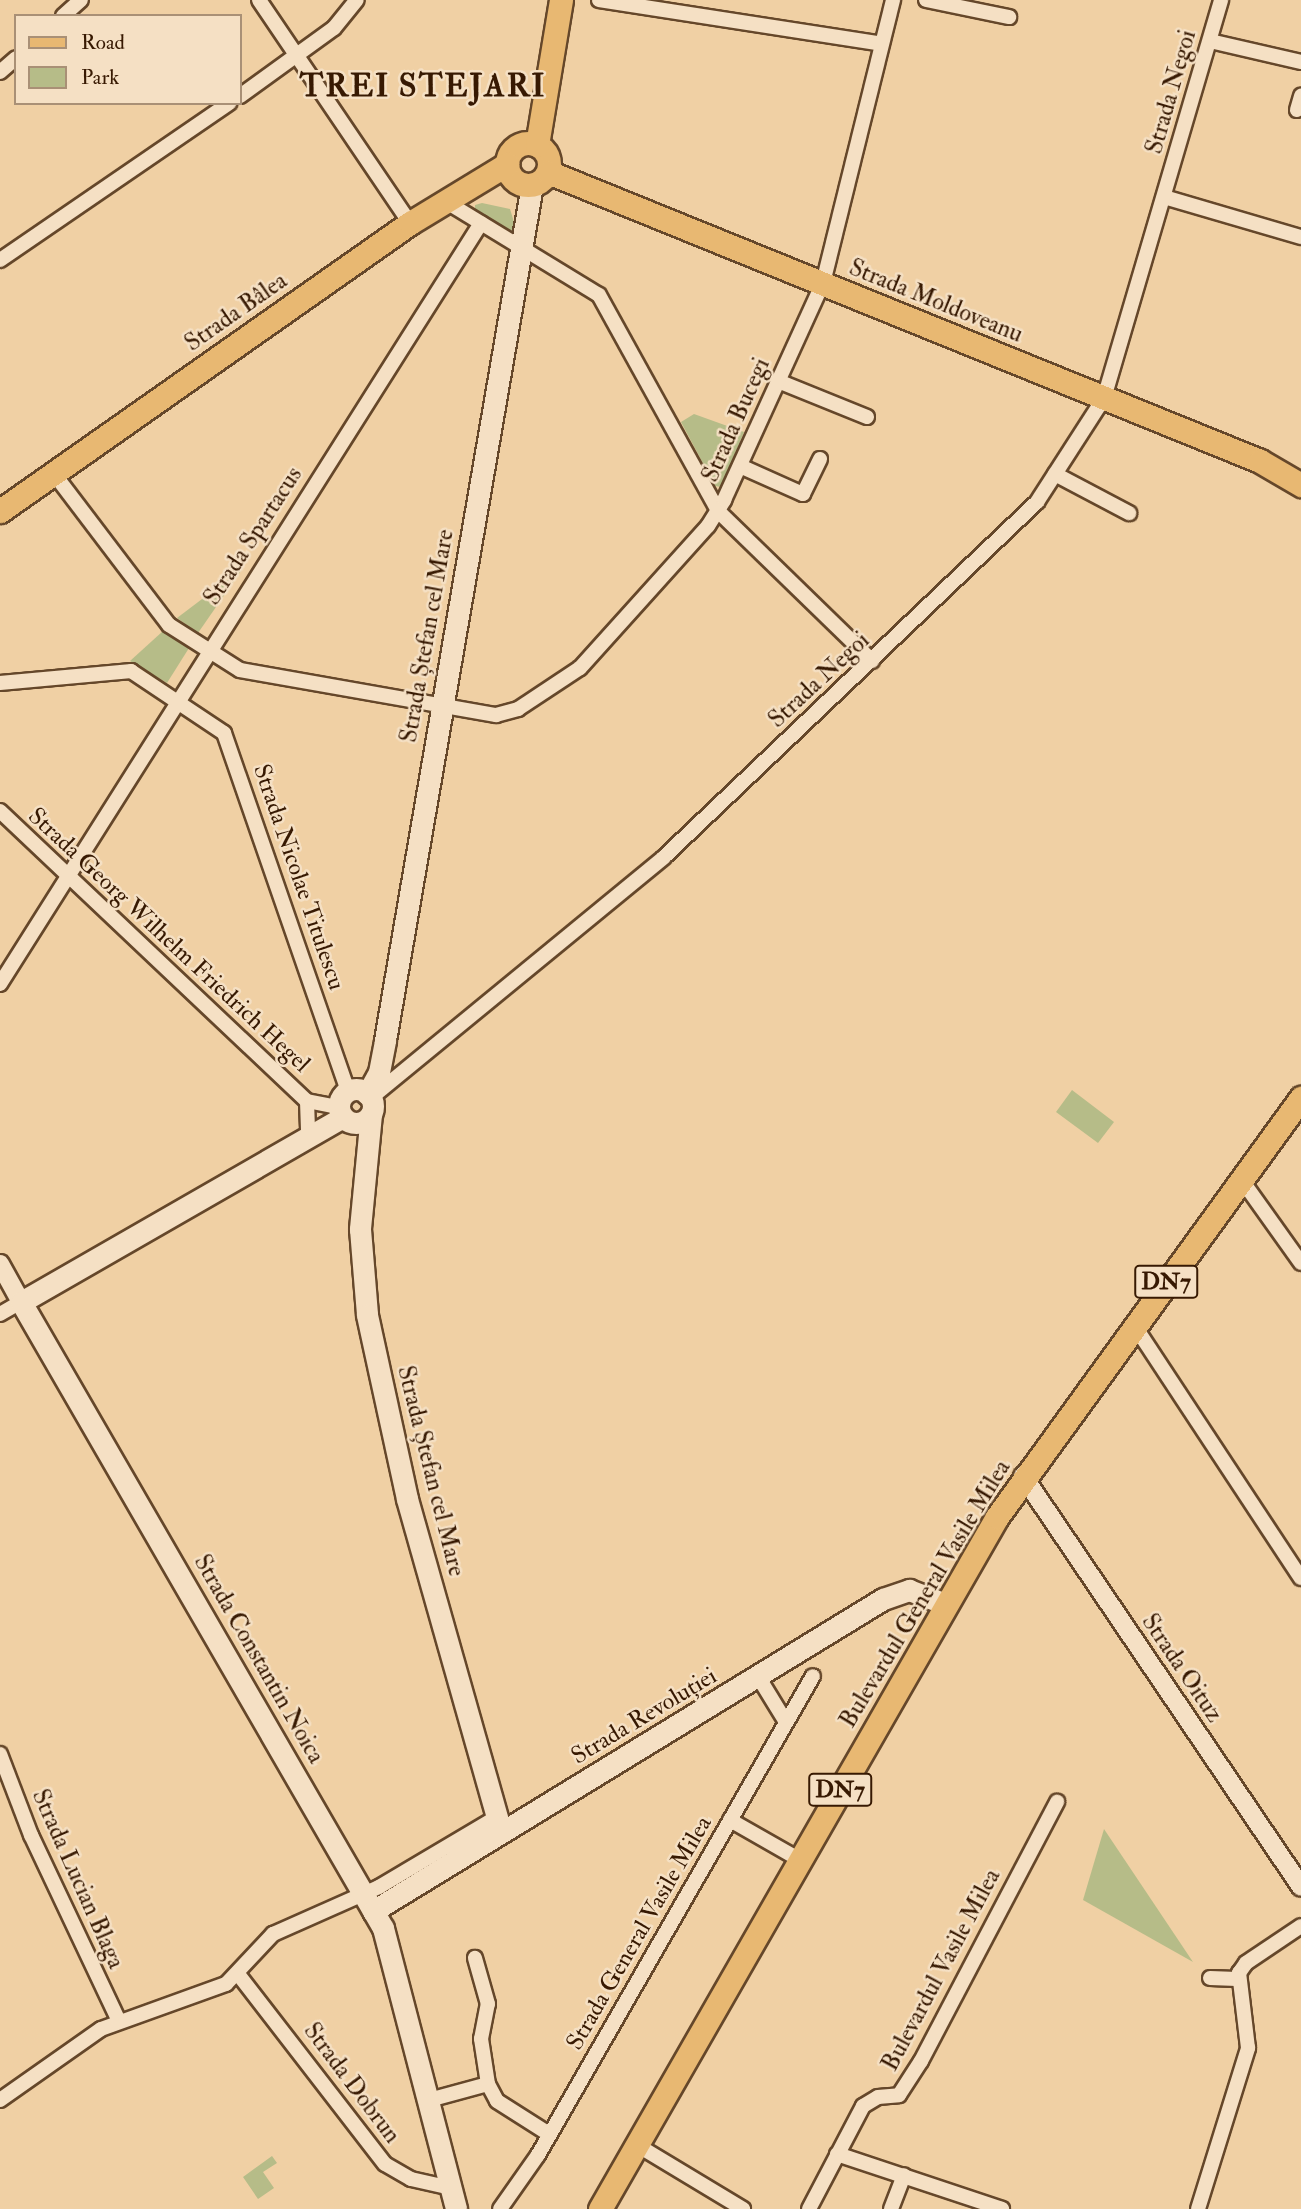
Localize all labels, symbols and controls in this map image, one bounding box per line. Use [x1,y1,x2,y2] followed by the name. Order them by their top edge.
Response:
[14,14,242,105] legend
[1140,27,1202,157] street label: Strada Negoi
[81,29,125,56] text: Road
[81,64,119,91] text: Park
[301,67,545,105] district label: TREI STEJARI
[845,253,1027,349] street label: Strada Moldoveanu
[179,266,293,358] street label: Strada Bâlea
[696,354,776,486] street label: Strada Bucegi
[198,462,308,610] street label: Strada Spartacus
[394,527,460,745] street label: Strada Ștefan cel Mare
[763,626,875,734] street label: Strada Negoi
[247,760,351,994] street label: Strada Nicolae Titulescu
[22,802,316,1078] street label: Strada Georg Wilhelm Friedrich Hegel
[1133,1262,1199,1302] road number: DN7
[391,1363,471,1579] street label: Strada Ștefan cel Mare
[834,1455,1016,1733] street label: Bulevardul General Vasile Milea
[188,1550,330,1768] street label: Strada Constantin Noica
[1135,1608,1229,1728] street label: Strada Oituz
[566,1661,722,1771] street label: Strada Revoluției
[807,1770,873,1810] road number: DN7
[26,1785,130,1973] street label: Strada Lucian Blaga
[560,1811,718,2055] street label: Strada General Vasile Milea
[876,1864,1006,2076] street label: Bulevardul Vasile Milea
[297,2017,407,2149] street label: Strada Dobrun

